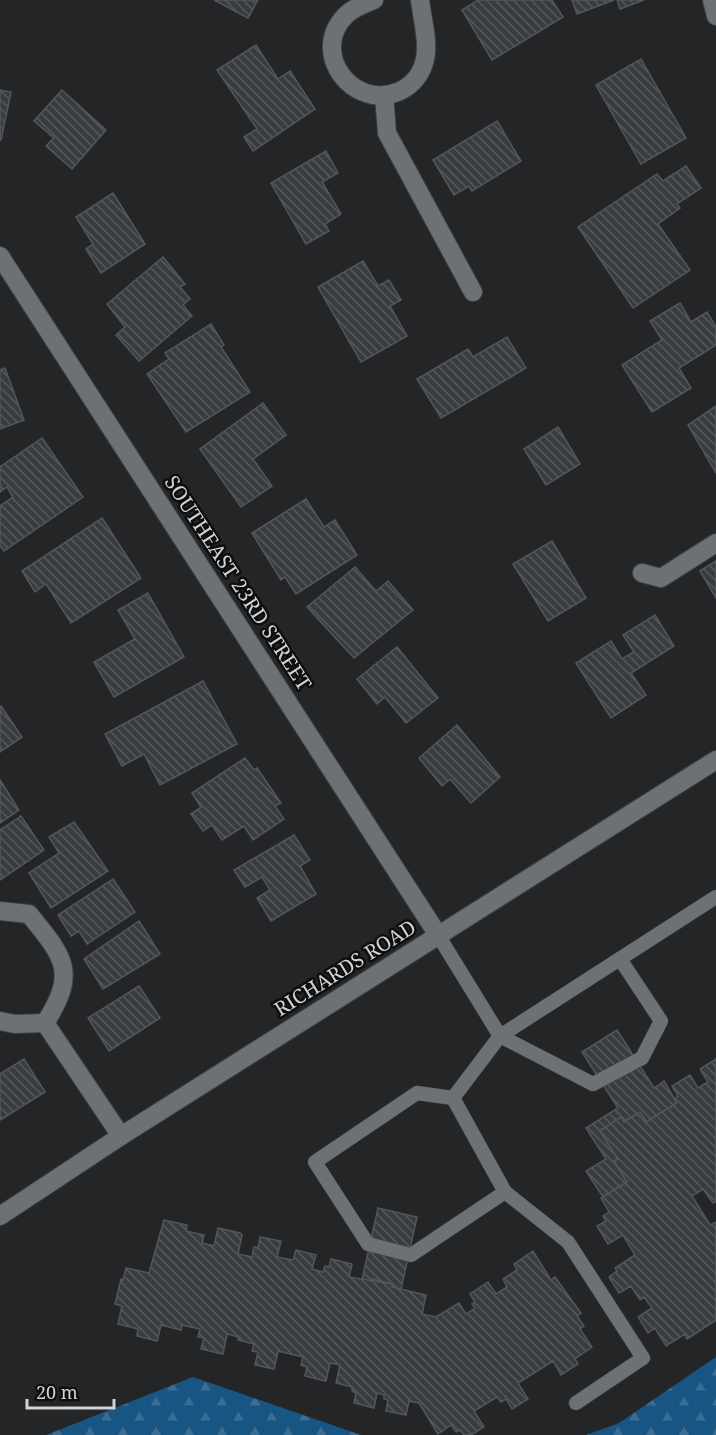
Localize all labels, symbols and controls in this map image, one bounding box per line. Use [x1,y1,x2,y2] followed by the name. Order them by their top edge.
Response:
[159,470,318,695] street label: SOUTHEAST 23RD STREET
[269,913,421,1022] street label: RICHARDS ROAD
[27,1372,114,1410] scale bar
[36,1380,78,1404] text: 20 m

